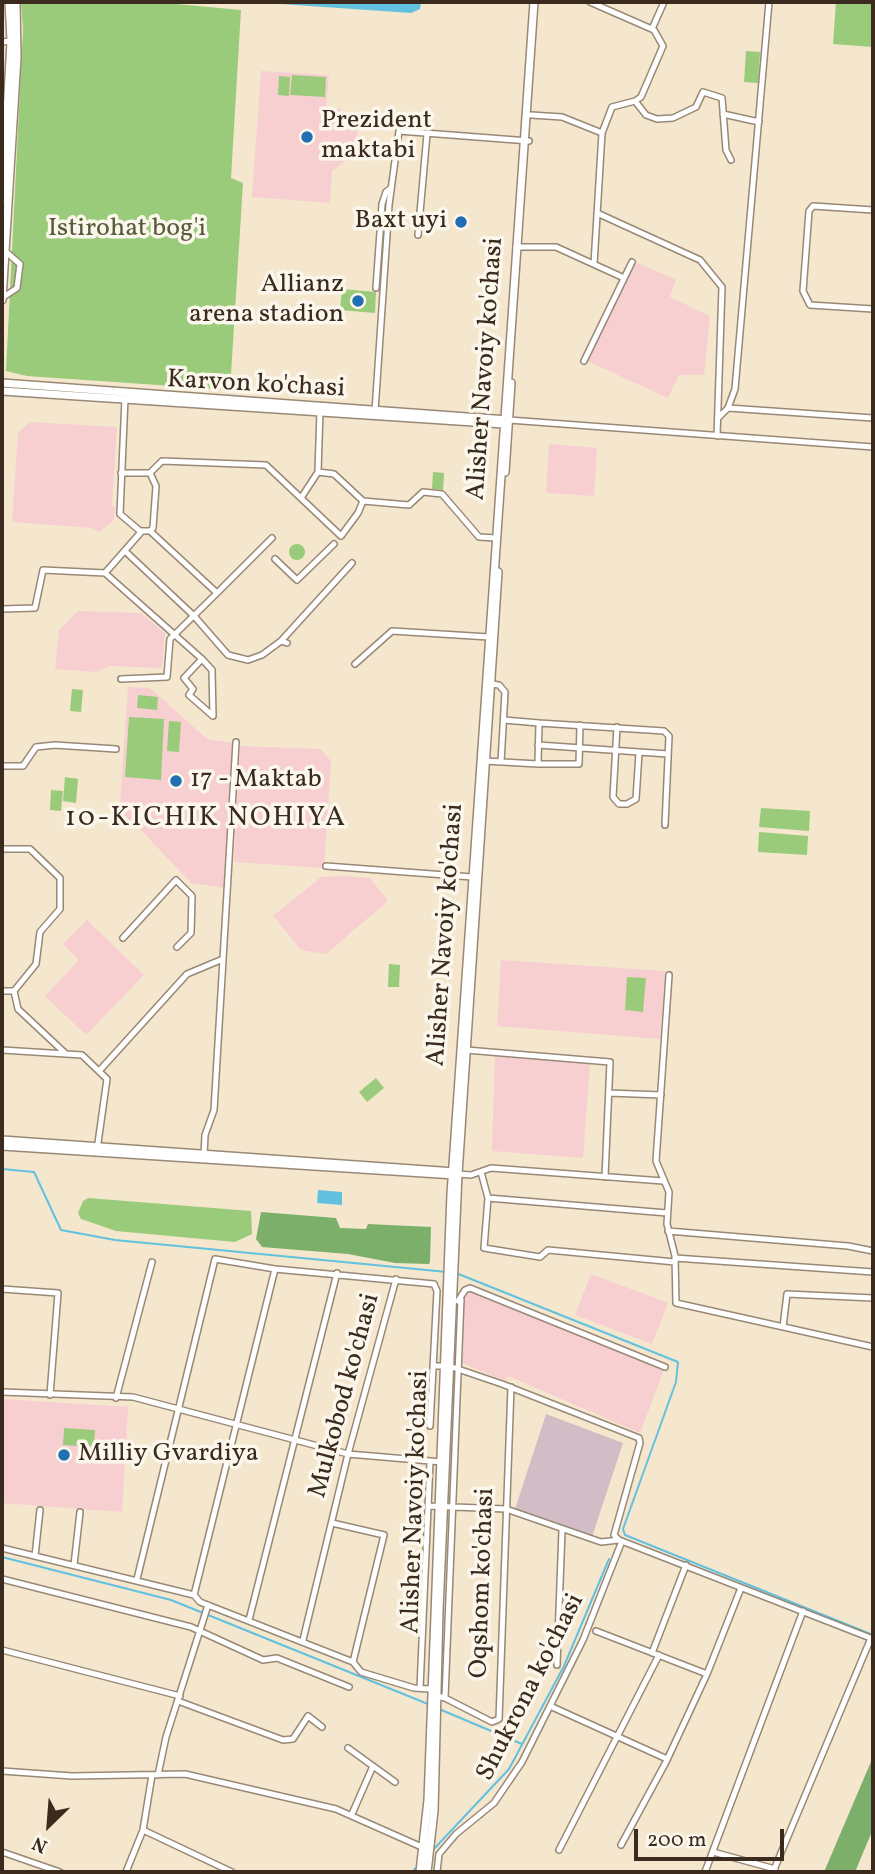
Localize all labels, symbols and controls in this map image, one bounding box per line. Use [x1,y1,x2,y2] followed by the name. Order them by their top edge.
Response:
[321,106,432,168] place label: Prezident maktabi
[299,129,315,145] marker: Prezident maktabi
[354,206,447,238] place label: Baxt uyi
[48,214,206,246] park label: Istirohat bog'i
[453,214,469,230] marker: Baxt uyi
[462,236,512,502] street label: Alisher Navoiy ko'chasi
[189,270,344,332] place label: Allianz arena stadion
[350,293,366,309] marker: Allianz arena stadion
[166,366,346,406] street label: Karvon ko'chasi
[190,765,322,797] place label: 17 - Maktab
[168,773,184,789] marker: 17 - Maktab
[422,802,472,1068] street label: Alisher Navoiy ko'chasi
[67,803,345,837] district label: 10-KICHIK NOHIYA
[304,1290,388,1502] street label: Mulkobod ko'chasi
[397,1370,437,1634] street label: Alisher Navoiy ko'chasi
[78,1439,259,1471] place label: Milliy Gvardiya
[56,1447,72,1463] marker: Milliy Gvardiya
[465,1487,503,1679] street label: Oqshom ko'chasi
[471,1589,593,1787] street label: Shukrona ko'chasi
[14,1790,84,1860] north arrow
[637,1814,788,1858] scale bar
[647,1826,707,1855] text: 200 m
[28,1829,52,1859] text: N

